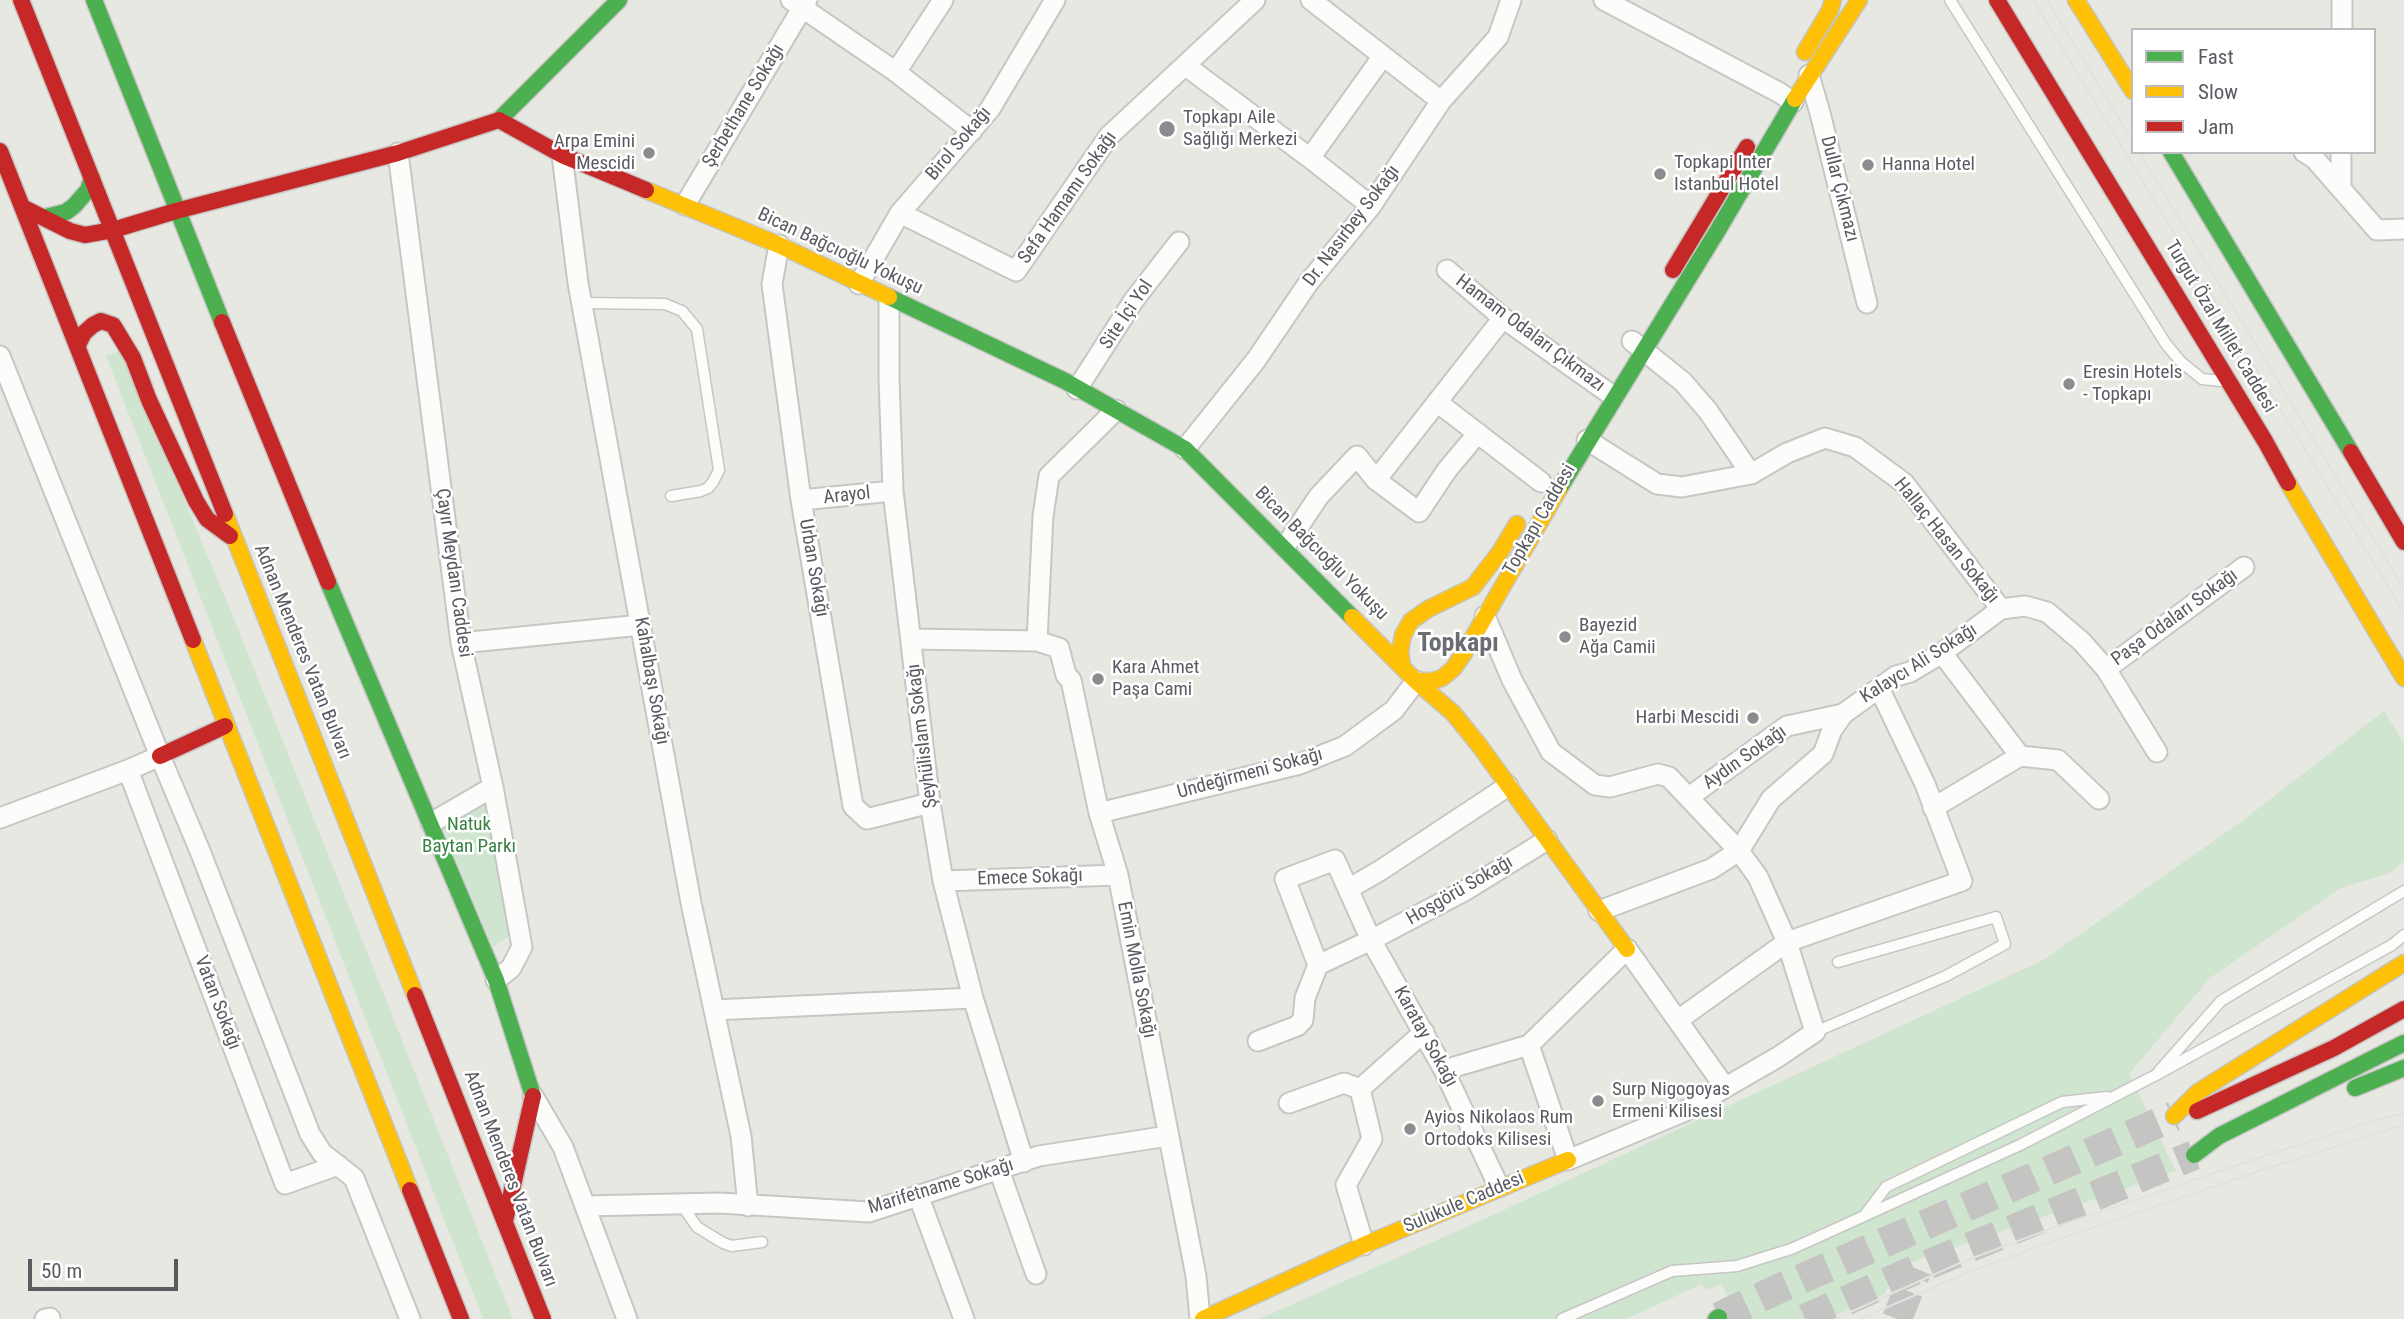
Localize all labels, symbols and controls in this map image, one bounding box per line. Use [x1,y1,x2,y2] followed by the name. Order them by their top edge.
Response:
[2131,28,2376,154] legend
[698,40,790,172] street label: Şerbethane Sokağı
[2198,45,2234,69] text: Fast
[2198,80,2238,104] text: Slow
[922,102,996,186] street label: Birol Sokağı
[1183,107,1297,151] place label: Topkapı Aile Sağlığı Merkezi
[2198,115,2234,139] text: Jam
[1157,119,1177,139] marker: Topkapı Aile Sağlığı Merkezi
[1014,127,1122,269] street label: Sefa Hamamı Sokağı
[554,131,635,175] place label: Arpa Emini Mescidi
[1815,134,1863,244] street label: Dullar Çıkmazı
[641,145,657,161] marker: Arpa Emini Mescidi
[1674,152,1779,196] place label: Topkapi Inter Istanbul Hotel
[1882,154,1975,176] place label: Hanna Hotel
[1860,157,1876,173] marker: Hanna Hotel
[1299,161,1405,291] street label: Dr. Nasırbey Sokağı
[1652,166,1668,182] marker: Topkapi Inter Istanbul Hotel
[754,204,926,300] street label: Bican Bağcıoğlu Yokuşu
[2160,237,2280,417] street label: Turgut Özal Millet Caddesi
[1451,270,1609,398] street label: Hamam Odaları Çıkmazı
[1096,276,1158,354] street label: Site İçi Yol
[2083,362,2182,406] place label: Eresin Hotels - Topkapı
[2061,376,2077,392] marker: Eresin Hotels - Topkapı
[1499,460,1581,580] street label: Topkapı Caddesi
[1888,474,2004,608] street label: Hallaç Hasan Sokağı
[822,482,872,510] street label: Arayol
[1249,482,1393,626] street label: Bican Bağcıoğlu Yokuşu
[430,487,476,659] street label: Çayır Meydanı Caddesi
[793,517,833,619] street label: Urban Sokağı
[248,541,356,763] street label: Adnan Menderes Vatan Bulvarı
[2107,565,2243,671] street label: Paşa Odaları Sokağı
[1579,615,1656,659] place label: Bayezid Ağa Camii
[629,616,673,746] street label: Kahalbaşı Sokağı
[1857,619,1981,709] street label: Kalaycı Ali Sokağı
[1417,628,1499,660] district label: Topkapı
[1557,629,1573,645] marker: Bayezid Ağa Camii
[1112,657,1199,701] place label: Kara Ahmet Paşa Cami
[903,662,943,810] street label: Şeyhülislam Sokağı
[1090,671,1106,687] marker: Kara Ahmet Paşa Cami
[1635,707,1739,729] place label: Harbi Mescidi
[1745,710,1761,726] marker: Harbi Mescidi
[1699,721,1791,795] street label: Aydın Sokağı
[1175,744,1325,804] street label: Undeğirmeni Sokağı
[422,814,516,858] park label: Natuk Baytan Parkı
[1403,851,1517,931] street label: Hoşgörü Sokağı
[977,865,1083,891] street label: Emece Sokağı
[1112,900,1160,1040] street label: Emin Molla Sokağı
[189,953,245,1053] street label: Vatan Sokağı
[1388,983,1462,1091] street label: Karatay Sokağı
[458,1068,562,1290] street label: Adnan Menderes Vatan Bulvarı
[1612,1079,1730,1123] place label: Surp Nigogoyas Ermeni Kilisesi
[1590,1093,1606,1109] marker: Surp Nigogoyas Ermeni Kilisesi
[1424,1107,1573,1151] place label: Ayios Nikolaos Rum Ortodoks Kilisesi
[1402,1121,1418,1137] marker: Ayios Nikolaos Rum Ortodoks Kilisesi
[866,1154,1016,1220] street label: Marifetname Sokağı
[1400,1167,1528,1239] street label: Sulukule Caddesi
[32,1246,182,1290] scale bar
[41,1259,82,1283] text: 50 m

